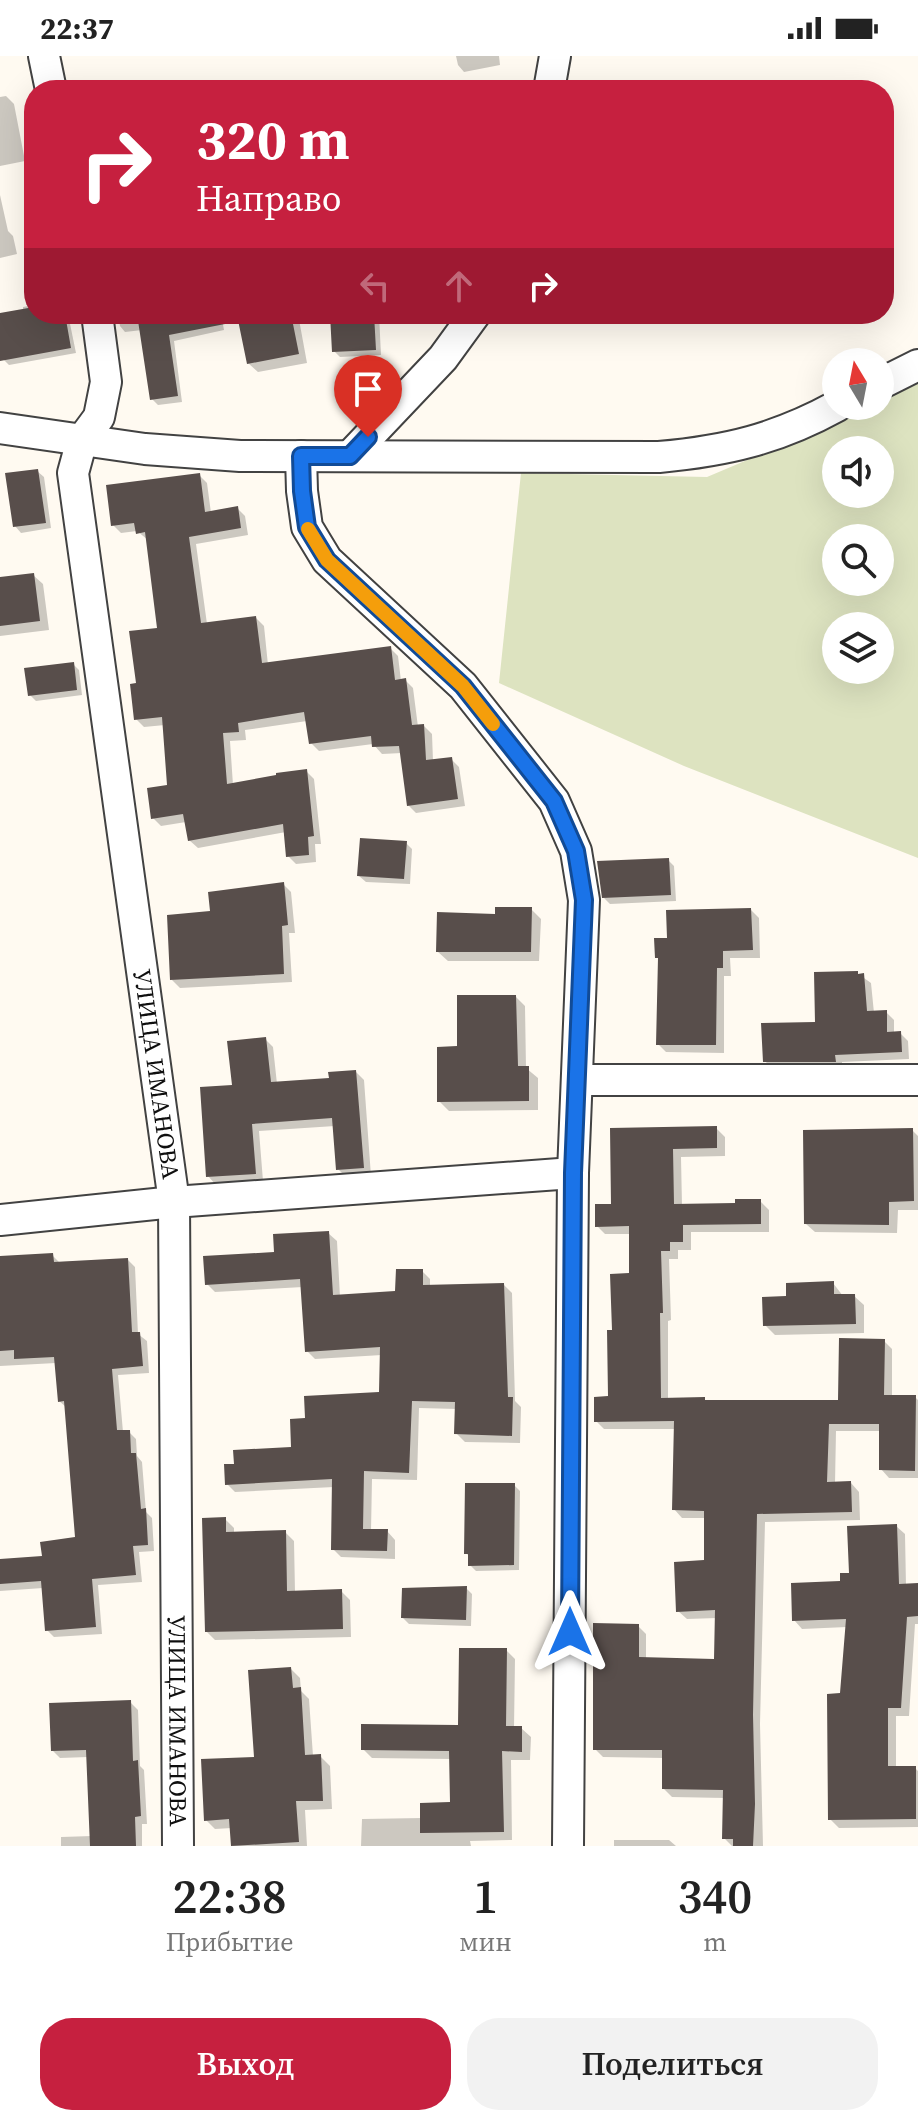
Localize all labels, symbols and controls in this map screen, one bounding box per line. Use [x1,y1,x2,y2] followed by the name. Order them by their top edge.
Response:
[40,8,114,49] text: 22:37
[196,101,350,178] text: 320 m
[64,112,168,216] icon: right
[196,174,341,223] text: Направо
[353,264,397,308] icon: left
[437,264,481,308] icon: ahead
[521,264,565,308] icon: right
[822,348,894,420] north arrow
[822,348,894,684] map controls
[334,355,402,437] pin
[346,367,390,411] icon: arrive
[822,436,894,508] button: sound
[822,524,894,596] button: search
[822,612,894,684] button: layers
[126,967,188,1181] street label: УЛИЦА ИМАНОВА
[528,1590,612,1674] position arrow
[161,1615,195,1827] street label: УЛИЦА ИМАНОВА
[172,1863,287,1929] text: 22:38
[473,1863,498,1929] text: 1
[677,1863,752,1929] text: 340
[166,1924,294,1960] text: Прибытие
[459,1924,512,1960] text: мин
[703,1924,727,1960] text: m
[40,2018,451,2110] button: Выход
[467,2018,878,2110] button: Поделиться

